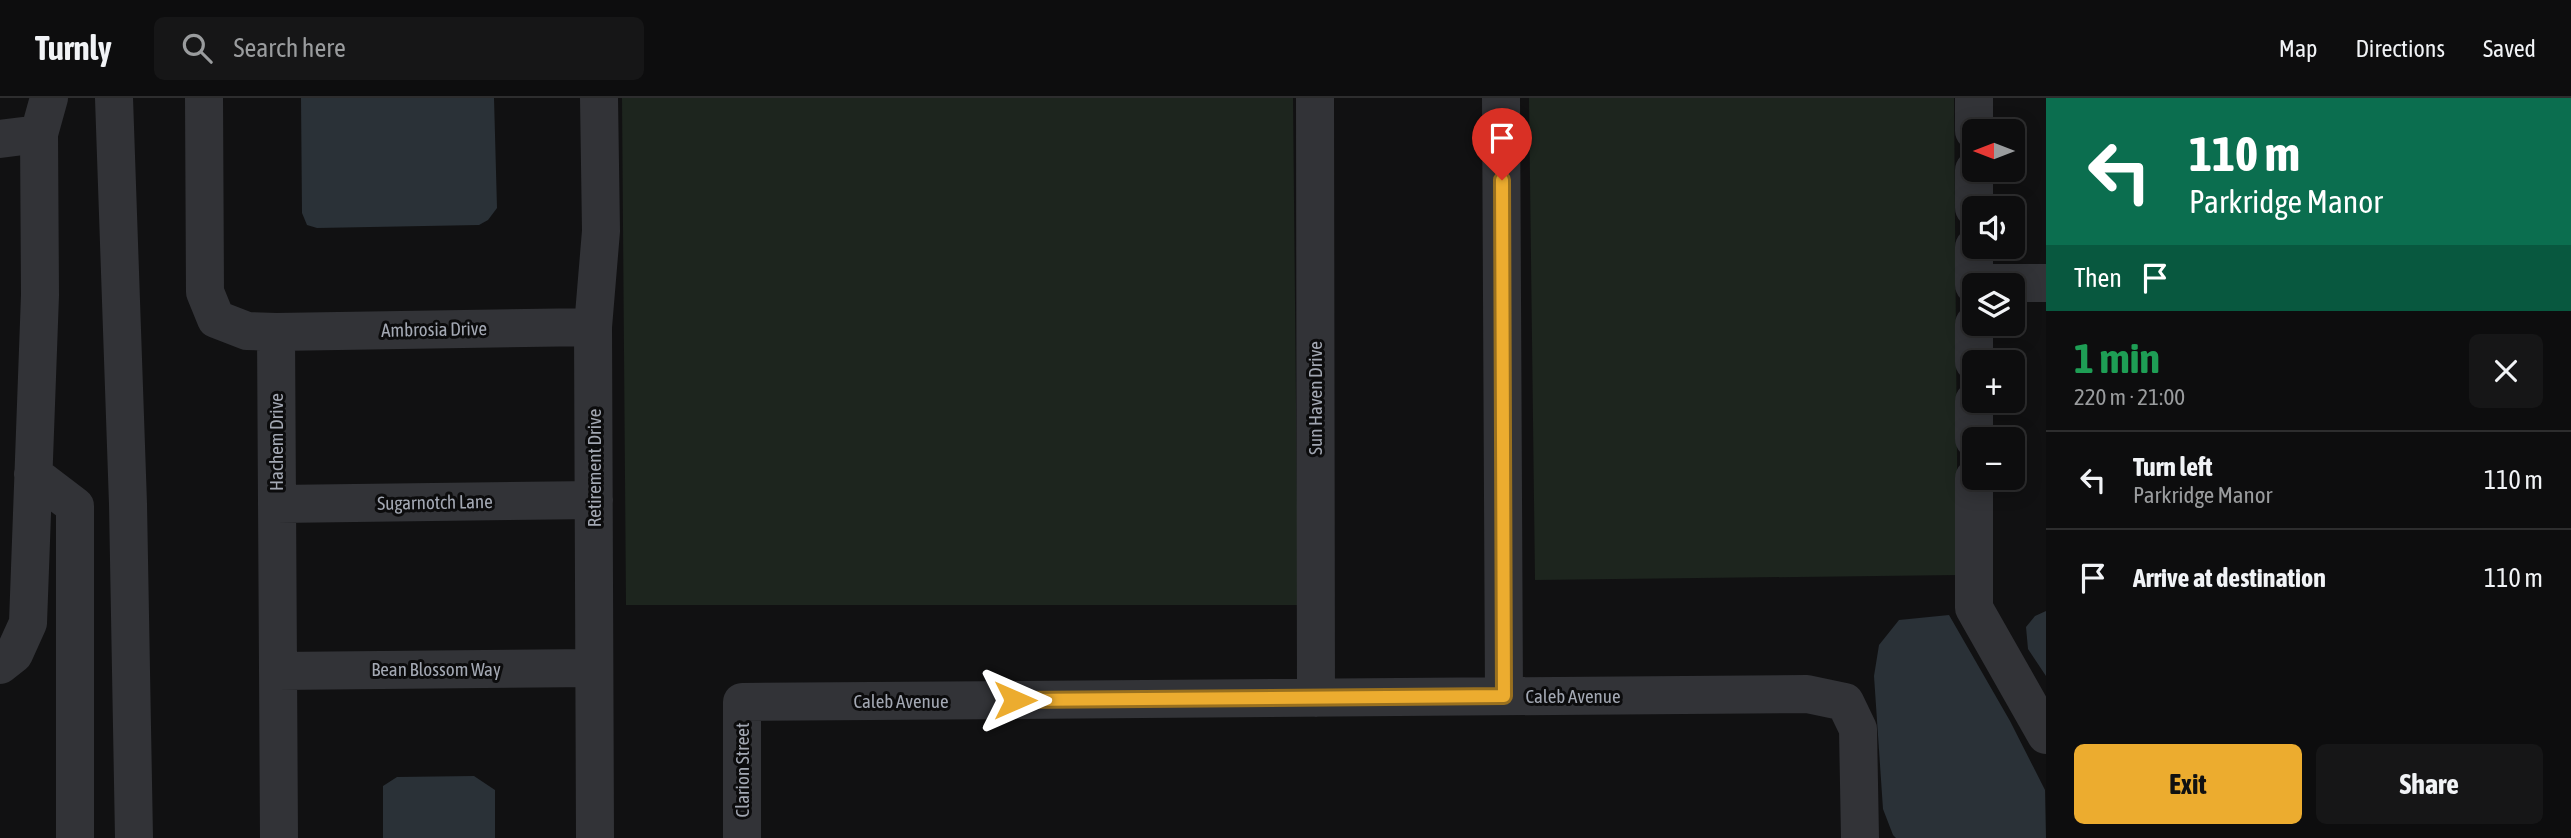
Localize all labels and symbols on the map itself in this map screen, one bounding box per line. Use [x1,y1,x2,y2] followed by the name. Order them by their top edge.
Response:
[1472,108,1532,180] pin
[1962,119,2025,182] north arrow
[381,317,487,341] street label: Ambrosia Drive
[1304,341,1326,455] street label: Sun Haven Drive
[265,393,287,491] street label: Hachem Drive
[583,409,605,527] street label: Retirement Drive
[377,490,493,514] street label: Sugarnotch Lane
[371,658,501,680] street label: Bean Blossom Way
[978,663,1052,737] position arrow
[1525,685,1621,707] street label: Caleb Avenue
[853,690,949,712] street label: Caleb Avenue
[731,723,753,817] street label: Clarion Street

